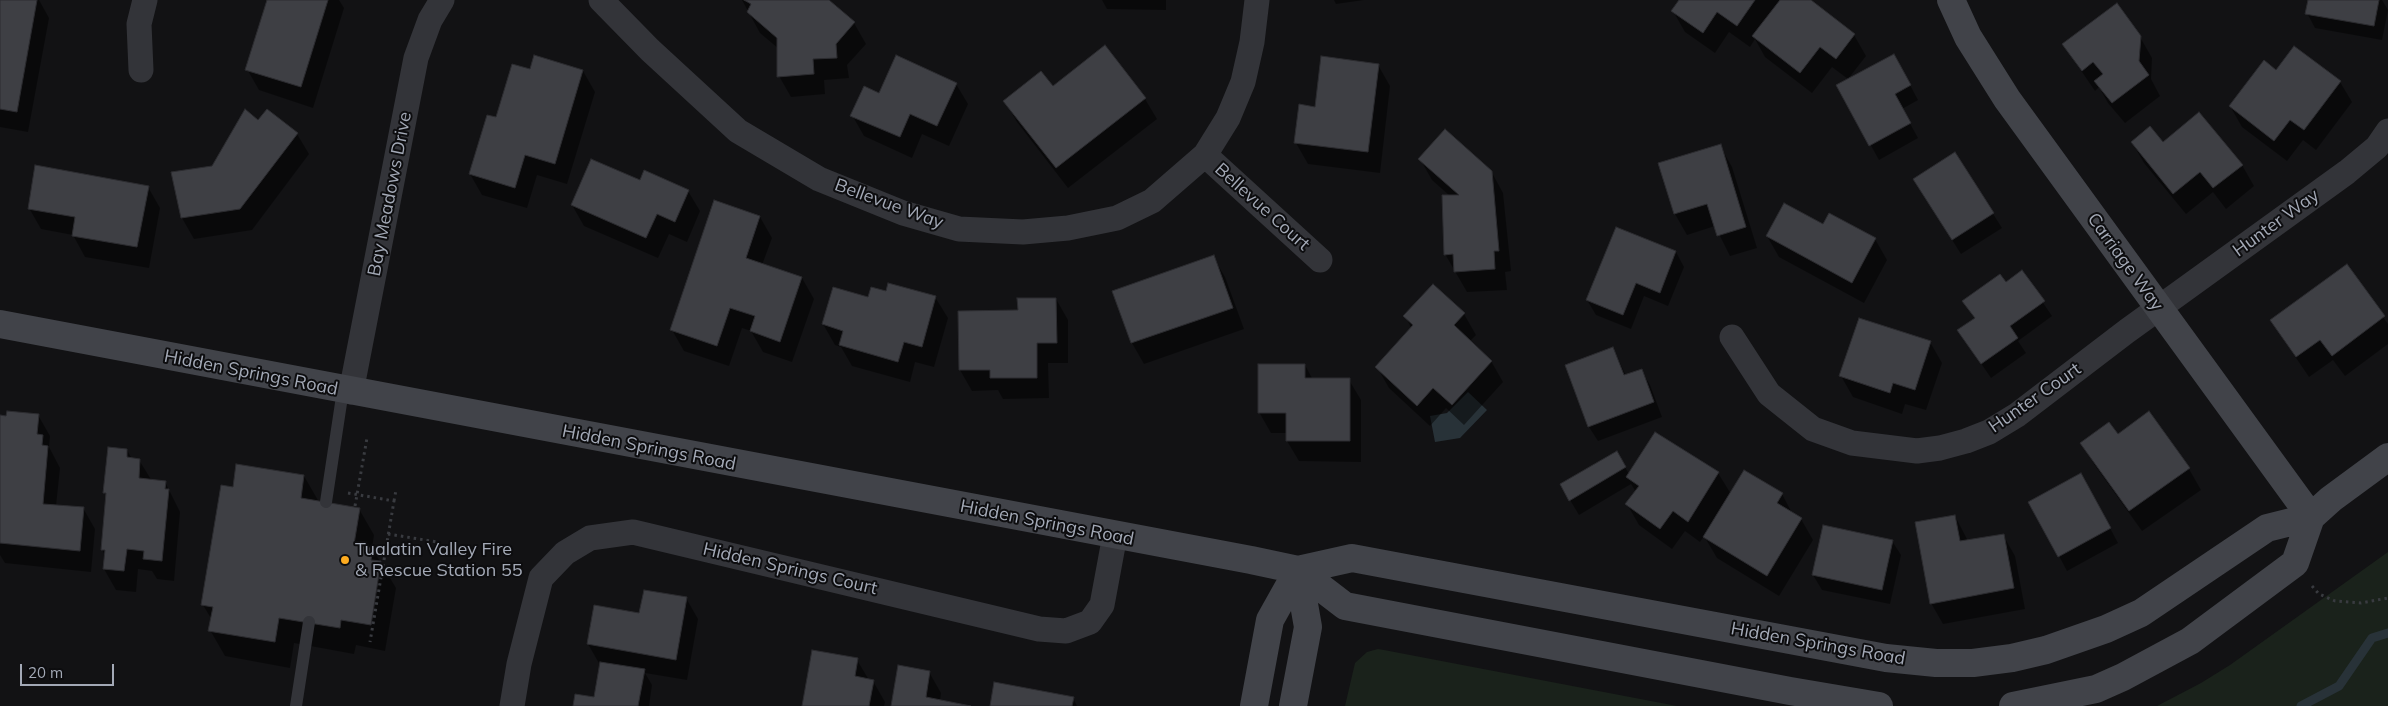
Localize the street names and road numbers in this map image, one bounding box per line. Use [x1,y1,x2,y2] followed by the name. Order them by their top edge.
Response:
[363,110,417,278] street label: Bay Meadows Drive
[1210,159,1314,255] street label: Bellevue Court
[832,174,946,234] street label: Bellevue Way
[2229,185,2323,261] street label: Hunter Way
[2082,209,2168,315] street label: Carriage Way
[162,346,340,400] street label: Hidden Springs Road
[1985,358,2085,438] street label: Hunter Court
[560,421,738,475] street label: Hidden Springs Road
[958,496,1136,550] street label: Hidden Springs Road
[701,538,879,600] street label: Hidden Springs Court
[1729,618,1907,670] street label: Hidden Springs Road

